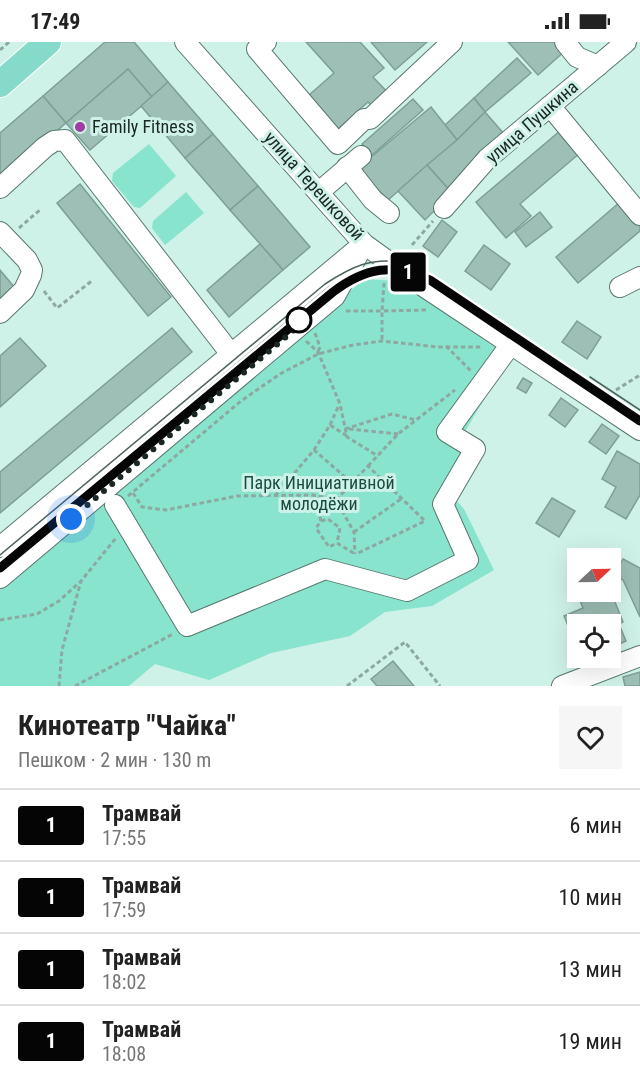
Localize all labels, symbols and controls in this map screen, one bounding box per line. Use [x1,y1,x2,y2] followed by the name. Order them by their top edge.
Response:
[30,9,81,34] text: 17:49
[482,76,582,167] street label: улица Пушкина
[92,116,194,137] place label: Family Fitness
[73,120,87,134] marker: Family Fitness
[260,127,369,244] street label: улица Терешковой
[388,252,428,292] line badge: 1
[403,260,413,284] text: 1
[286,307,312,333] unlabelled marker
[243,472,395,514] park label: Парк Инициативной молодёжи
[56,504,86,534] your location
[567,548,621,602] north arrow
[567,548,621,668] map controls
[567,614,621,668] button: locate
[559,706,622,769] button: heart
[18,709,236,742] text: Кинотеатр "Чайка"
[18,748,211,772] text: Пешком · 2 мин · 130 m
[102,801,181,826] text: Трамвай
[46,813,56,837] text: 1
[569,813,622,838] text: 6 мин
[102,826,146,850] text: 17:55
[102,873,181,898] text: Трамвай
[46,885,56,909] text: 1
[559,885,622,910] text: 10 мин
[102,898,146,922] text: 17:59
[102,945,181,970] text: Трамвай
[46,957,56,981] text: 1
[559,957,622,982] text: 13 мин
[102,970,146,994] text: 18:02
[102,1017,181,1042] text: Трамвай
[46,1029,56,1053] text: 1
[559,1029,622,1054] text: 19 мин
[102,1042,146,1066] text: 18:08

